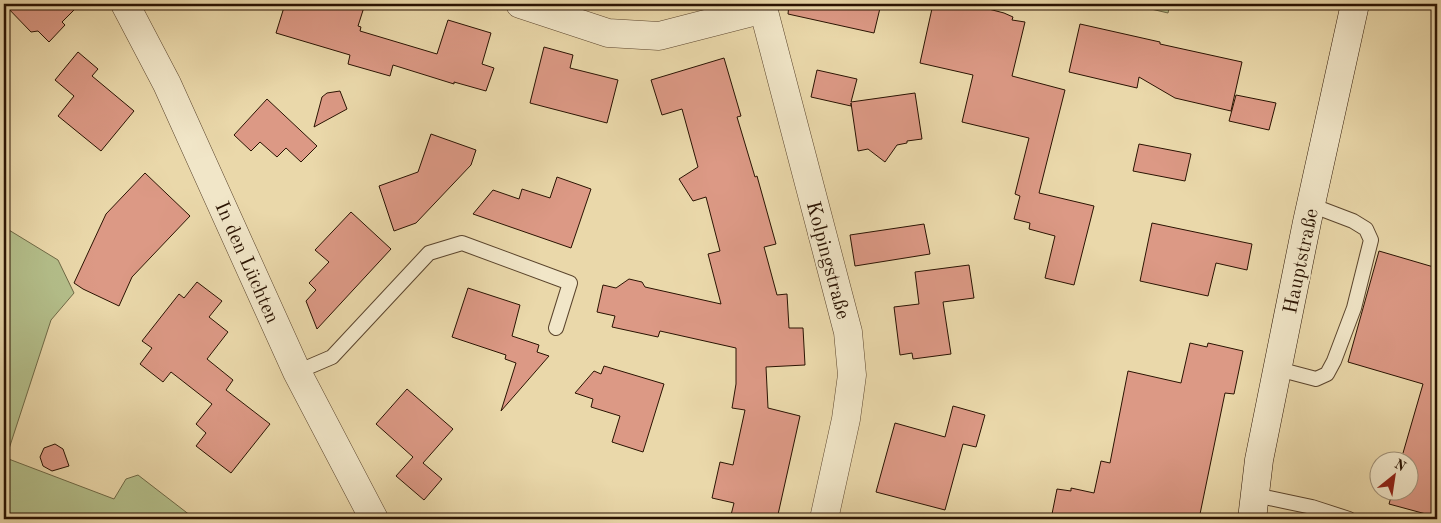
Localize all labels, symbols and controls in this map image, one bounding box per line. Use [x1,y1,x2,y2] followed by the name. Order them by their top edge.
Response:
[210,199,282,327] street label: In den Lüchten
[802,199,852,322] street label: Kolpingstraße
[1281,207,1323,316] street label: Hauptstraße
[1368,450,1418,500] north arrow
[1392,457,1408,474] text: N

